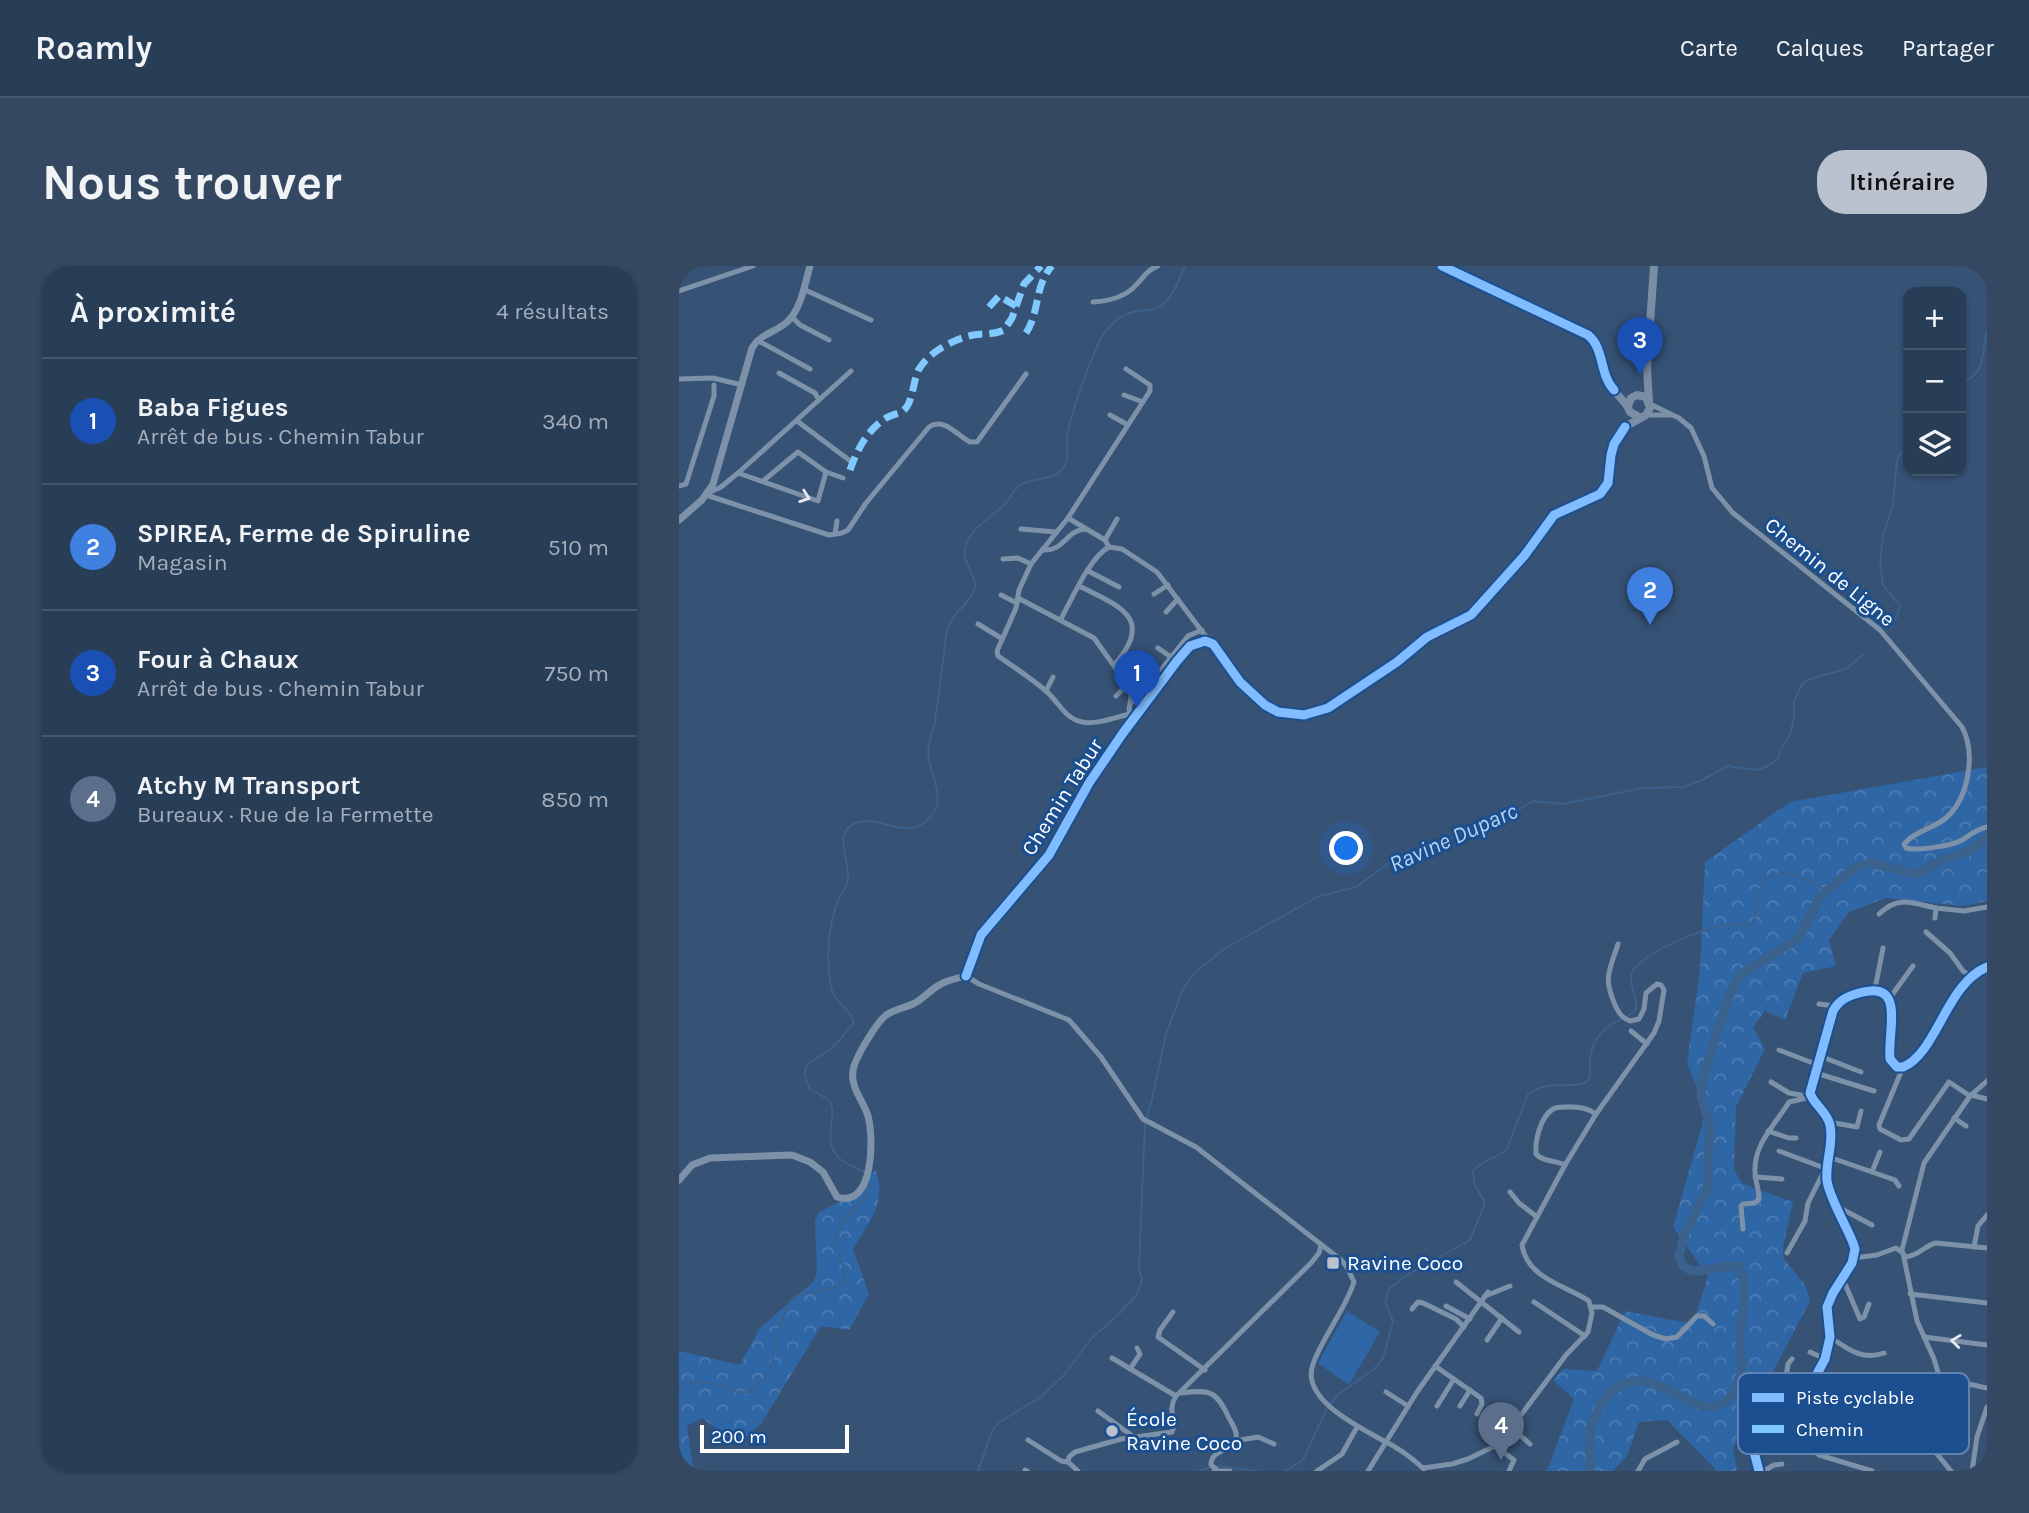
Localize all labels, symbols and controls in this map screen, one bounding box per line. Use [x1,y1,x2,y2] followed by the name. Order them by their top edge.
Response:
[35,29,152,67] text: Roamly
[1680,34,1738,62] text: Carte
[1776,34,1864,62] text: Calques
[1902,34,1994,62] text: Partager
[1817,150,1987,214] button: Itinéraire
[42,154,342,211] text: Nous trouver
[1903,287,1966,476] map controls
[1903,287,1966,350] button: +
[70,294,236,330] text: À proximité
[496,298,609,325] text: 4 résultats
[1617,317,1663,375] pin: 3
[1903,350,1966,413] button: −
[137,392,288,423] text: Baba Figues
[89,408,97,435] text: 1
[542,408,609,435] text: 340 m
[1903,413,1966,476] button: layers
[137,423,424,450] text: Arrêt de bus · Chemin Tabur
[798,489,810,503] one-way arrow
[1760,512,1900,632] street label: Chemin de Ligne
[137,518,471,549] text: SPIREA, Ferme de Spiruline
[86,534,100,561] text: 2
[548,534,609,561] text: 510 m
[137,549,228,576] text: Magasin
[1627,567,1673,625] pin: 2
[137,644,299,675] text: Four à Chaux
[1114,650,1160,708] pin: 1
[86,660,100,687] text: 3
[545,660,609,687] text: 750 m
[137,675,424,702] text: Arrêt de bus · Chemin Tabur
[1017,734,1108,860] street label: Chemin Tabur
[137,770,360,801] text: Atchy M Transport
[86,786,100,813] text: 4
[541,786,609,813] text: 850 m
[1385,797,1522,878] water label: Ravine Duparc
[137,801,433,828] text: Bureaux · Rue de la Fermette
[1329,831,1363,865] your location
[1347,1251,1463,1275] place label: Ravine Coco
[1325,1255,1341,1271] marker: Ravine Coco
[1950,1333,1962,1348] one-way arrow
[1738,1373,1969,1454] legend
[1796,1387,1914,1409] text: Piste cyclable
[1478,1402,1524,1460] pin: 4
[1126,1407,1242,1455] place label: École Ravine Coco
[1796,1419,1864,1441] text: Chemin
[700,1422,849,1454] scale bar
[1104,1423,1120,1439] marker: École Ravine Coco
[711,1426,767,1448] text: 200 m

